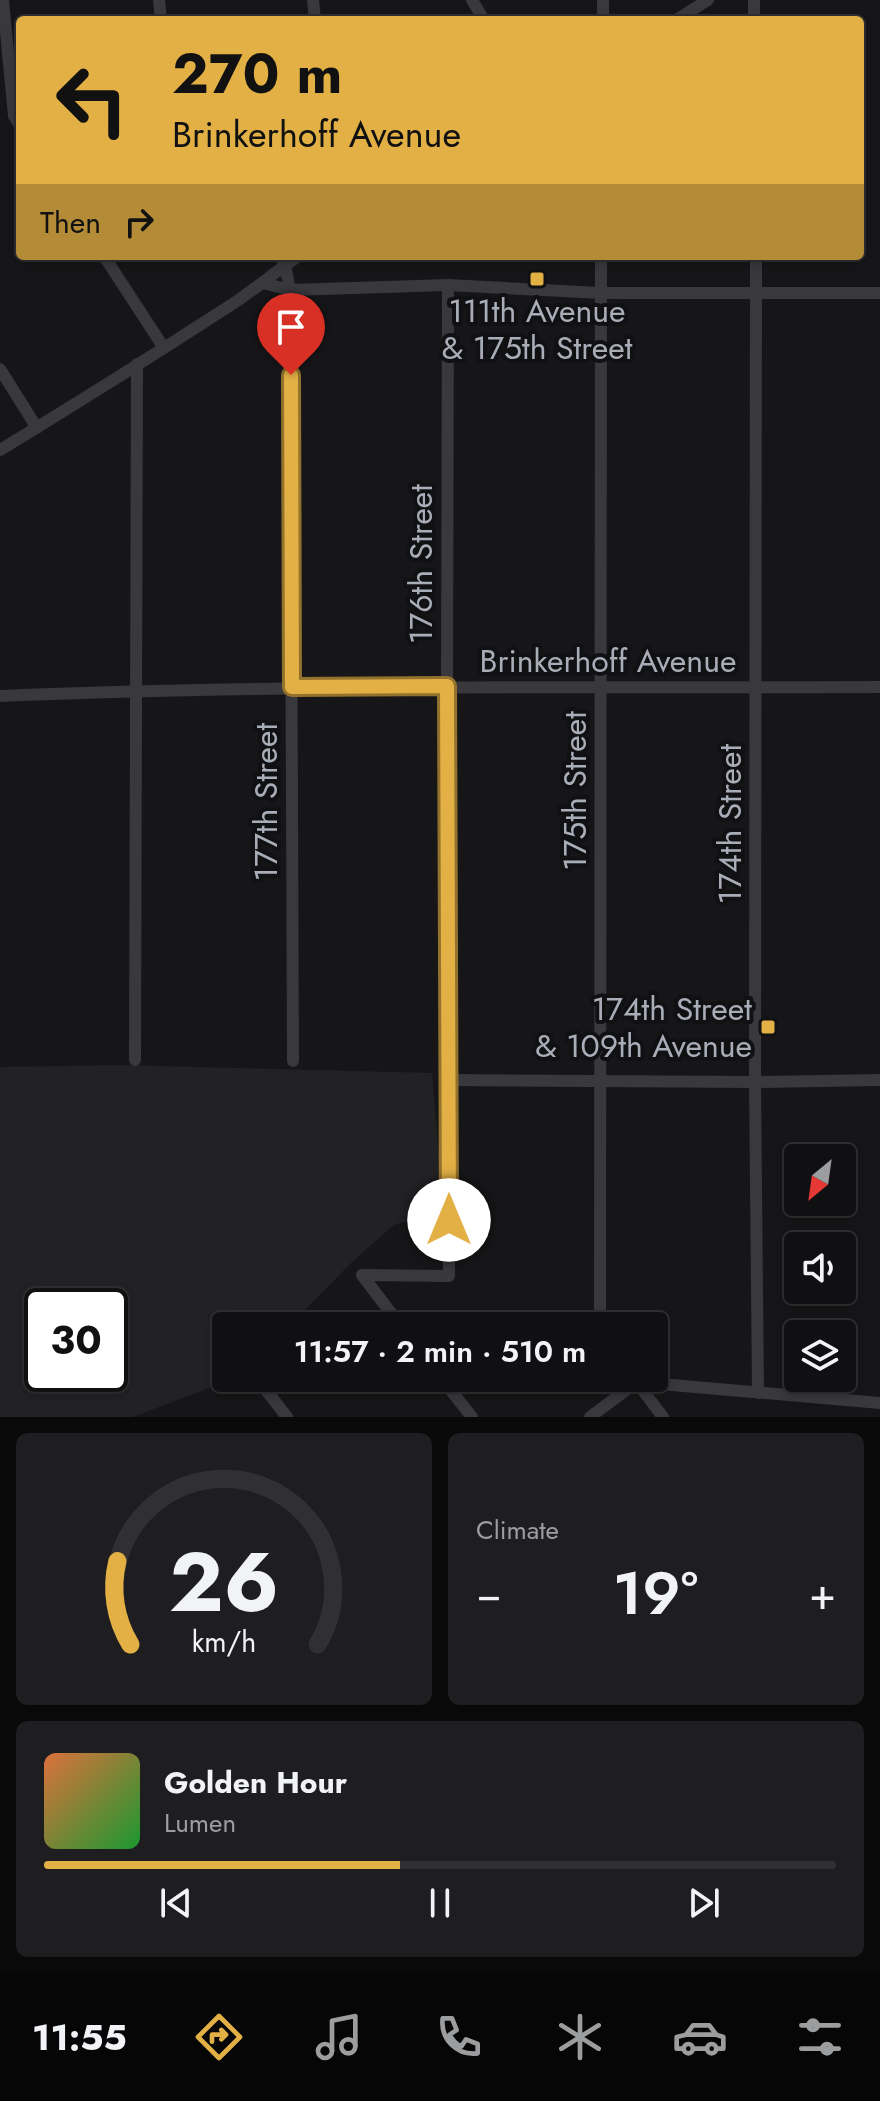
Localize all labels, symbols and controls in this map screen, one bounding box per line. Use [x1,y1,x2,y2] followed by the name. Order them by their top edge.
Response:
[172,33,342,114] text: 270 m
[40,48,144,152] icon: left
[172,108,461,160] text: Brinkerhoff Avenue
[117,200,161,244] icon: right
[40,201,101,244] text: Then
[528,270,546,288] marker: 111th Avenue & 175th Street
[442,288,633,371] place label: 111th Avenue & 175th Street
[257,293,325,375] pin
[269,305,313,349] icon: arrive
[398,484,444,644] street label: 176th Street
[480,638,736,684] street label: Brinkerhoff Avenue
[552,711,598,871] street label: 175th Street
[243,722,289,881] street label: 177th Street
[707,744,753,904] street label: 174th Street
[535,986,752,1069] place label: 174th Street & 109th Avenue
[759,1018,777,1036] marker: 174th Street & 109th Avenue
[784,1144,856,1216] north arrow
[784,1144,856,1392] map controls
[407,1178,491,1262] position arrow
[784,1232,856,1304] button: sound
[24,1288,128,1392] speed limit sign: 30
[784,1320,856,1392] button: layers
[294,1330,586,1373] text: 11:57 · 2 min · 510 m
[476,1511,559,1549] text: Climate
[169,1522,279,1642] text: 26
[613,1550,698,1637] text: 19°
[476,1562,502,1626] text: −
[809,1562,836,1626] text: +
[192,1621,256,1663] text: km/h
[164,1761,347,1804] text: Golden Hour
[164,1804,236,1842] text: Lumen
[154,1881,198,1925] icon: previous
[418,1881,462,1925] icon: pause
[682,1881,726,1925] icon: next
[191,2009,247,2065] icon: directions
[311,2009,367,2065] icon: music
[431,2009,487,2065] icon: phone
[552,2009,608,2065] icon: climate
[672,2009,728,2065] icon: car
[792,2009,848,2065] icon: filters
[32,2011,127,2063] text: 11:55

